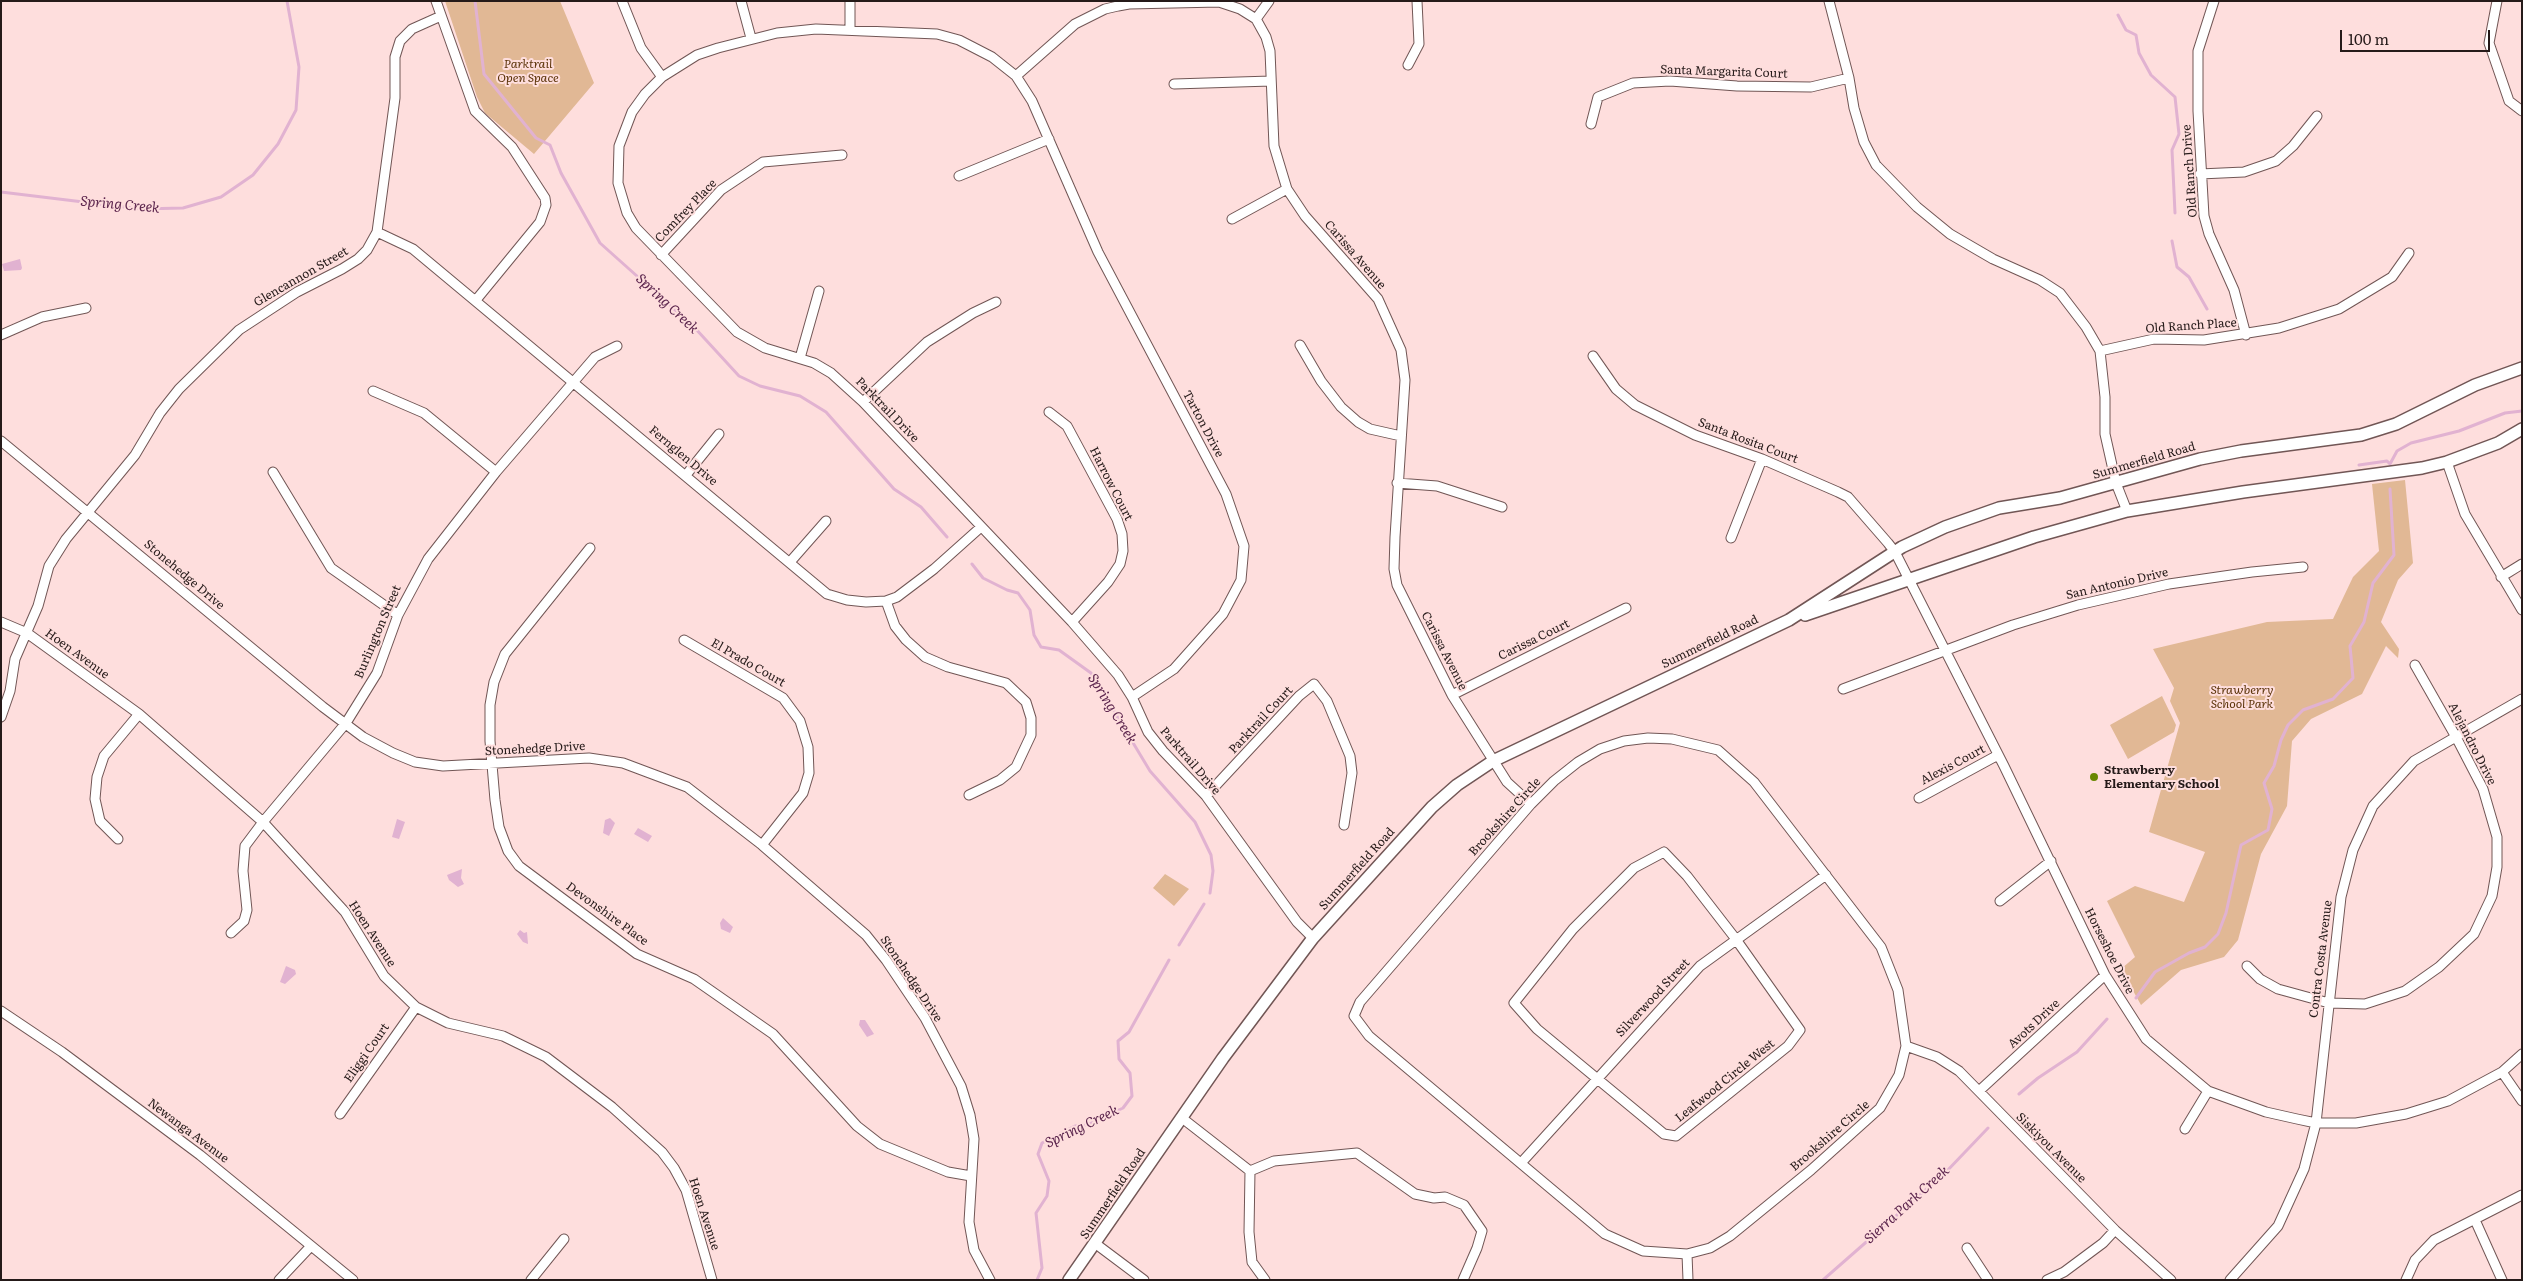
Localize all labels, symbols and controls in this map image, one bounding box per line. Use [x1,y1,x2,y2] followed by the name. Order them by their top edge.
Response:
[2343,20,2493,52] scale bar
[2348,27,2389,50] text: 100 m
[497,57,559,85] park label: Parktrail Open Space
[1660,63,1788,81] street label: Santa Margarita Court
[2180,124,2200,218] street label: Old Ranch Drive
[652,176,720,246] street label: Comfrey Place
[80,193,160,217] water label: Spring Creek
[1321,218,1389,292] street label: Carissa Avenue
[251,244,351,310] street label: Glencannon Street
[632,271,702,337] water label: Spring Creek
[2145,316,2237,336] street label: Old Ranch Place
[852,374,922,446] street label: Parktrail Drive
[1179,388,1227,460] street label: Tarton Drive
[1696,415,1800,467] street label: Santa Rosita Court
[646,423,720,489] street label: Fernglen Drive
[2091,439,2197,483] street label: Summerfield Road
[1086,445,1136,523] street label: Harrow Court
[141,537,227,613] street label: Stonehedge Drive
[2064,565,2170,603] street label: San Antonio Drive
[352,583,404,681] street label: Burlington Street
[1418,609,1470,693] street label: Carissa Avenue
[1659,612,1761,672] street label: Summerfield Road
[1496,617,1572,663] street label: Carissa Court
[42,626,112,682] street label: Hoen Avenue
[708,636,788,690] street label: El Prado Court
[1084,671,1140,747] water label: Spring Creek
[1226,683,1296,757] street label: Parktrail Court
[2210,683,2274,711] park label: Strawberry School Park
[2445,700,2499,788] street label: Alejandro Drive
[1157,724,1223,798] street label: Parktrail Drive
[484,739,586,759] street label: Stonehedge Drive
[1918,742,1988,788] street label: Alexis Court
[2104,763,2219,791] place label: Strawberry Elementary School
[2088,771,2100,783] marker: Strawberry Elementary School
[1466,775,1544,859] street label: Brookshire Circle
[1316,825,1398,913] street label: Summerfield Road
[563,879,651,949] street label: Devonshire Place
[345,898,399,970] street label: Hoen Avenue
[2307,899,2335,1019] street label: Contra Costa Avenue
[2081,906,2137,996] street label: Horseshoe Drive
[877,933,945,1025] street label: Stonehedge Drive
[1613,956,1693,1040] street label: Silverwood Street
[2005,996,2063,1052] street label: Avots Drive
[341,1021,393,1085] street label: Eliggi Court
[1672,1037,1778,1125] street label: Leafwood Circle West
[145,1096,231,1166] street label: Newanga Avenue
[1787,1098,1873,1174] street label: Brookshire Circle
[1043,1102,1121,1152] water label: Spring Creek
[2013,1110,2089,1186] street label: Siskiyou Avenue
[1077,1146,1149,1242] street label: Summerfield Road
[1861,1163,1953,1247] water label: Sierra Park Creek
[685,1176,723,1252] street label: Hoen Avenue

